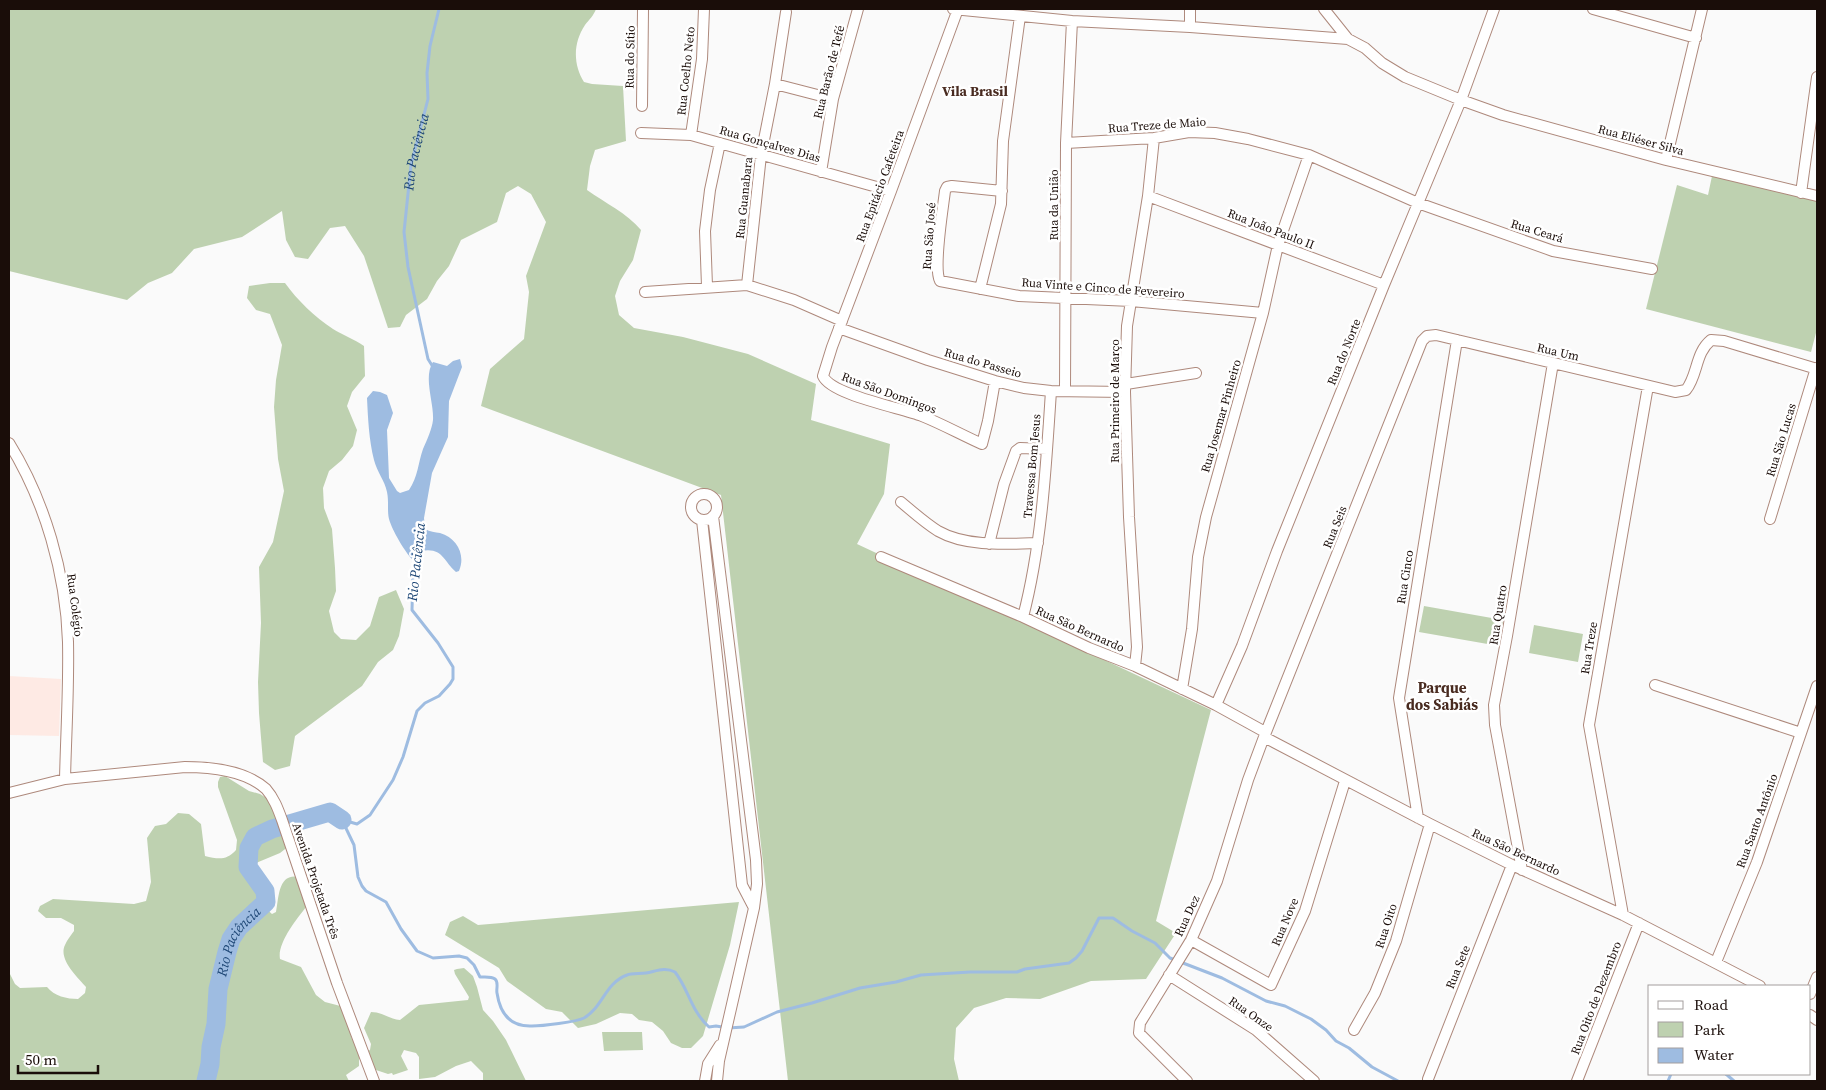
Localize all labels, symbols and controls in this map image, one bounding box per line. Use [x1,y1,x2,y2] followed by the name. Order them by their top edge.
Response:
[810,24,848,120] street label: Rua Barão de Tefé
[621,25,639,89] street label: Rua do Sítio
[673,25,699,116] street label: Rua Coelho Neto
[942,81,1008,101] district label: Vila Brasil
[398,110,434,193] water label: Rio Paciência
[1107,114,1207,136] street label: Rua Treze de Maio
[1596,121,1687,159] street label: Rua Eliéser Silva
[718,122,822,166] street label: Rua Gonçalves Dias
[852,127,908,244] street label: Rua Epitácio Cafeteira
[732,155,756,240] street label: Rua Guanabara
[1046,169,1062,241] street label: Rua da União
[919,202,939,270] street label: Rua São José
[1225,205,1317,253] street label: Rua João Paulo II
[1509,215,1566,247] street label: Rua Ceará
[1021,274,1185,302] street label: Rua Vinte e Cinco de Fevereiro
[1323,316,1365,388] street label: Rua do Norte
[1107,339,1123,463] street label: Rua Primeiro de Março
[1535,339,1581,365] street label: Rua Um
[943,344,1024,382] street label: Rua do Passeio
[1197,357,1245,474] street label: Rua Josemar Pinheiro
[839,368,939,418] street label: Rua São Domingos
[1762,401,1800,479] street label: Rua São Lucas
[1019,413,1045,519] street label: Travessa Bom Jesus
[1319,503,1351,551] street label: Rua Seis
[402,521,430,603] water label: Rio Paciência
[1393,548,1417,605] street label: Rua Cinco
[63,572,87,638] street label: Rua Colégio
[1485,583,1511,646] street label: Rua Quatro
[1033,602,1127,656] street label: Rua São Bernardo
[1577,621,1601,675] street label: Rua Treze
[1406,677,1478,715] district label: Parque dos Sabiás
[1732,771,1782,870] street label: Rua Santo Antônio
[289,821,343,941] street label: Avenida Projetada Três
[1469,825,1563,880] street label: Rua São Bernardo
[1171,892,1204,939] street label: Rua Dez
[1268,895,1302,949] street label: Rua Nove
[211,901,266,979] water label: Rio Paciência
[1371,901,1401,950] street label: Rua Oito
[1567,939,1625,1057] street label: Rua Oito de Dezembro
[1442,943,1474,991] street label: Rua Sete
[1648,985,1811,1075] legend
[1226,993,1276,1035] street label: Rua Onze
[1694,994,1728,1015] text: Road
[1694,1019,1726,1040] text: Park
[18,1042,98,1074] scale bar
[1694,1044,1735,1065] text: Water
[25,1049,57,1070] text: 50 m

